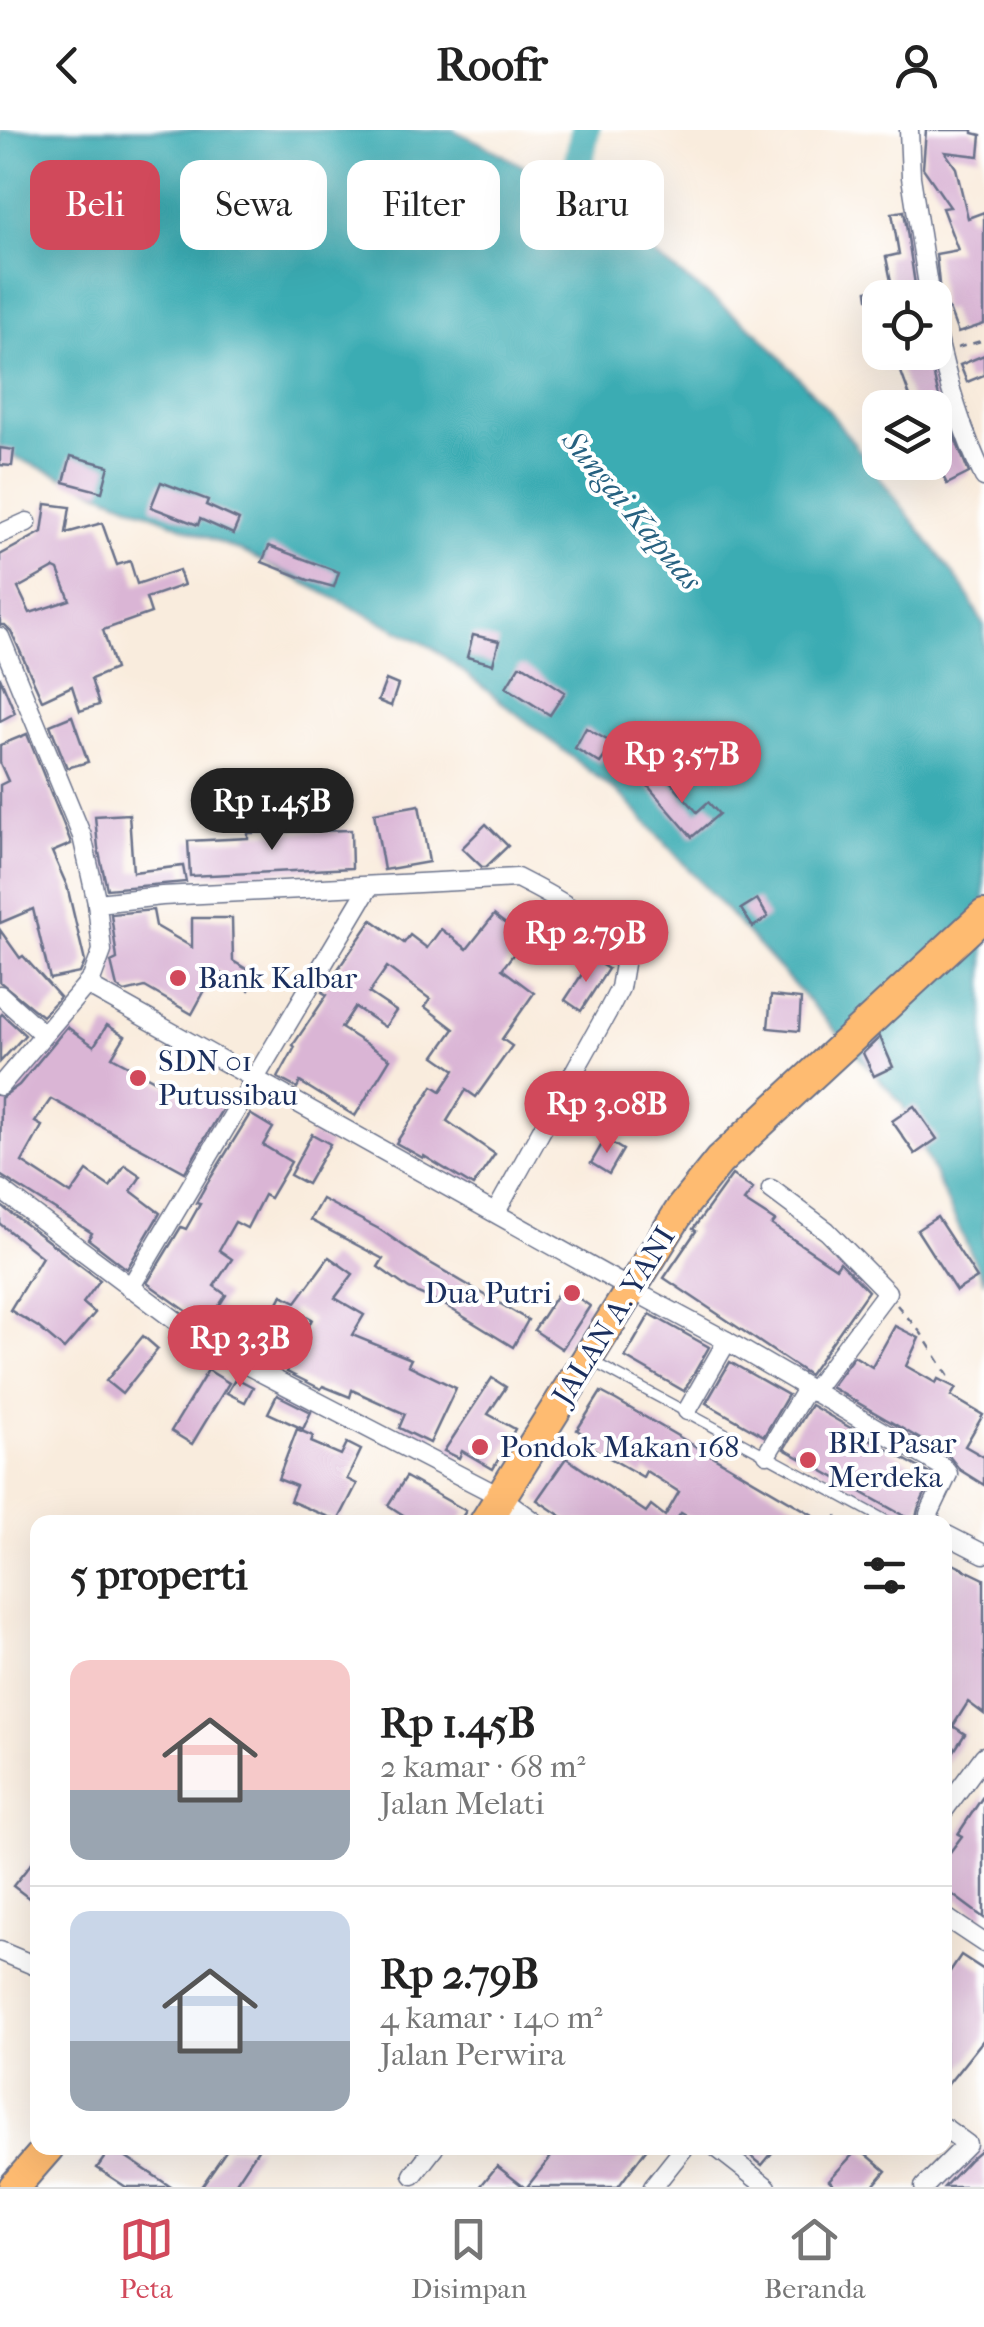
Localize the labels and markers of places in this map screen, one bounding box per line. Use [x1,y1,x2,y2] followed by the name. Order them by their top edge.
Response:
[579,721,785,806] pin: Rp 3.57B
[169,768,375,853] pin: Rp 1.45B
[483,900,689,985] pin: Rp 2.79B
[198,961,357,996] place label: Bank Kalbar
[167,967,189,989] marker: Bank Kalbar
[158,1044,298,1113] place label: SDN 01 Putussibau
[127,1067,149,1089] marker: SDN 01 Putussibau
[504,1071,710,1156] pin: Rp 3.08B
[425,1276,552,1311] place label: Dua Putri
[561,1282,583,1304] marker: Dua Putri
[148,1305,332,1390] pin: Rp 3.3B
[828,1426,957,1495] place label: BRI Pasar Merdeka
[500,1430,739,1465] place label: Pondok Makan 168
[469,1436,491,1458] marker: Pondok Makan 168
[797,1449,819,1471] marker: BRI Pasar Merdeka

